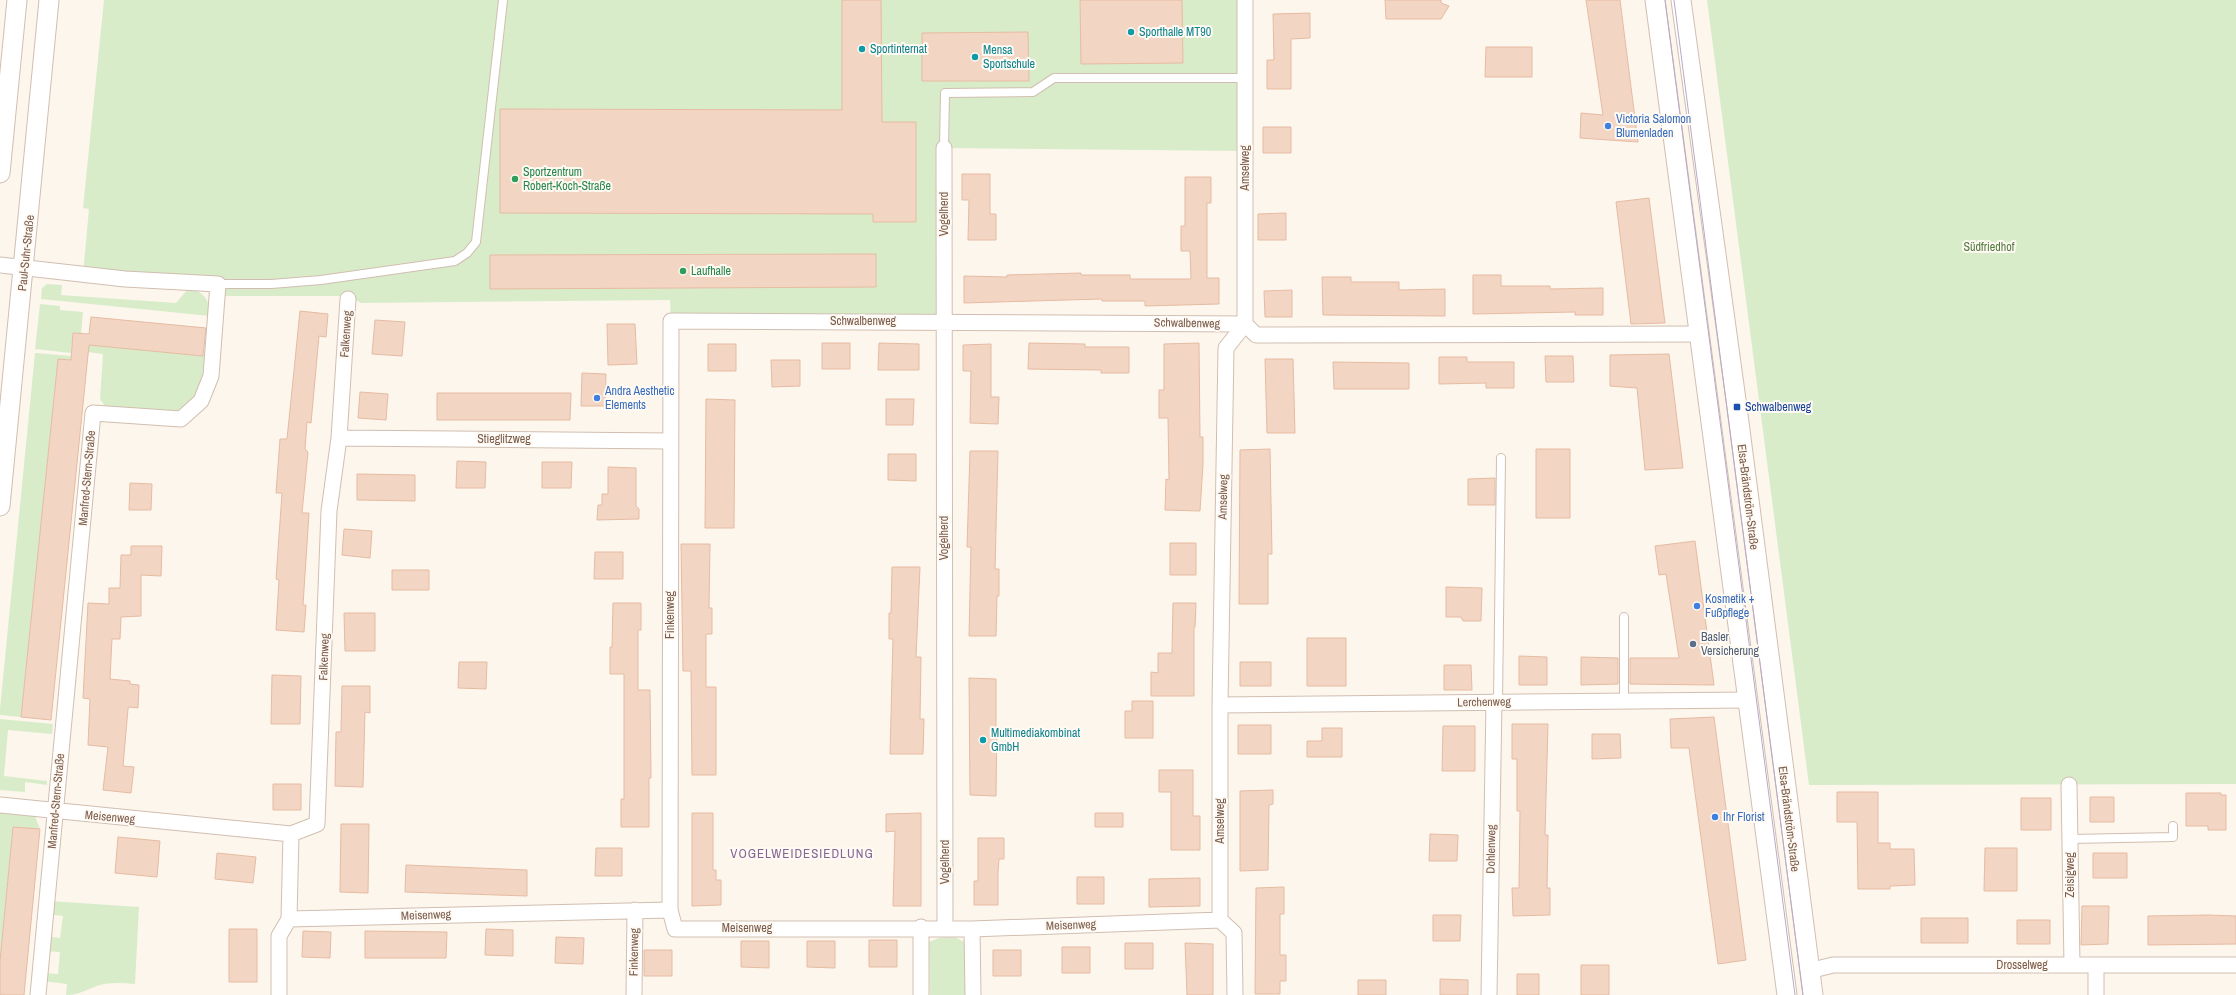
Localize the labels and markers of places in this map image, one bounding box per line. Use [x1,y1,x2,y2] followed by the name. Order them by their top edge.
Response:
[1139,24,1211,40] place label: Sporthalle MT90
[1126,27,1136,37] marker: Sporthalle MT90
[870,41,927,57] place label: Sportinternat
[983,42,1035,72] place label: Mensa Sportschule
[857,44,867,54] marker: Sportinternat
[970,52,980,62] marker: Mensa Sportschule
[1616,111,1691,141] place label: Victoria Salomon Blumenladen
[1603,121,1613,131] marker: Victoria Salomon Blumenladen
[523,164,611,194] place label: Sportzentrum Robert-Koch-Straße
[510,174,520,184] marker: Sportzentrum Robert-Koch-Straße
[691,263,731,279] place label: Laufhalle
[678,266,688,276] marker: Laufhalle
[604,383,675,413] place label: Andra Aesthetic Elements
[592,393,602,403] marker: Andra Aesthetic Elements
[1745,399,1812,415] place label: Schwalbenweg
[1732,402,1742,412] marker: Schwalbenweg
[1705,591,1755,621] place label: Kosmetik + Fußpflege
[1692,601,1702,611] marker: Kosmetik + Fußpflege
[1701,629,1760,659] place label: Basler Versicherung
[1688,639,1698,649] marker: Basler Versicherung
[991,725,1080,755] place label: Multimediakombinat GmbH
[978,735,988,745] marker: Multimediakombinat GmbH
[1723,809,1765,825] place label: Ihr Florist
[1710,812,1720,822] marker: Ihr Florist

